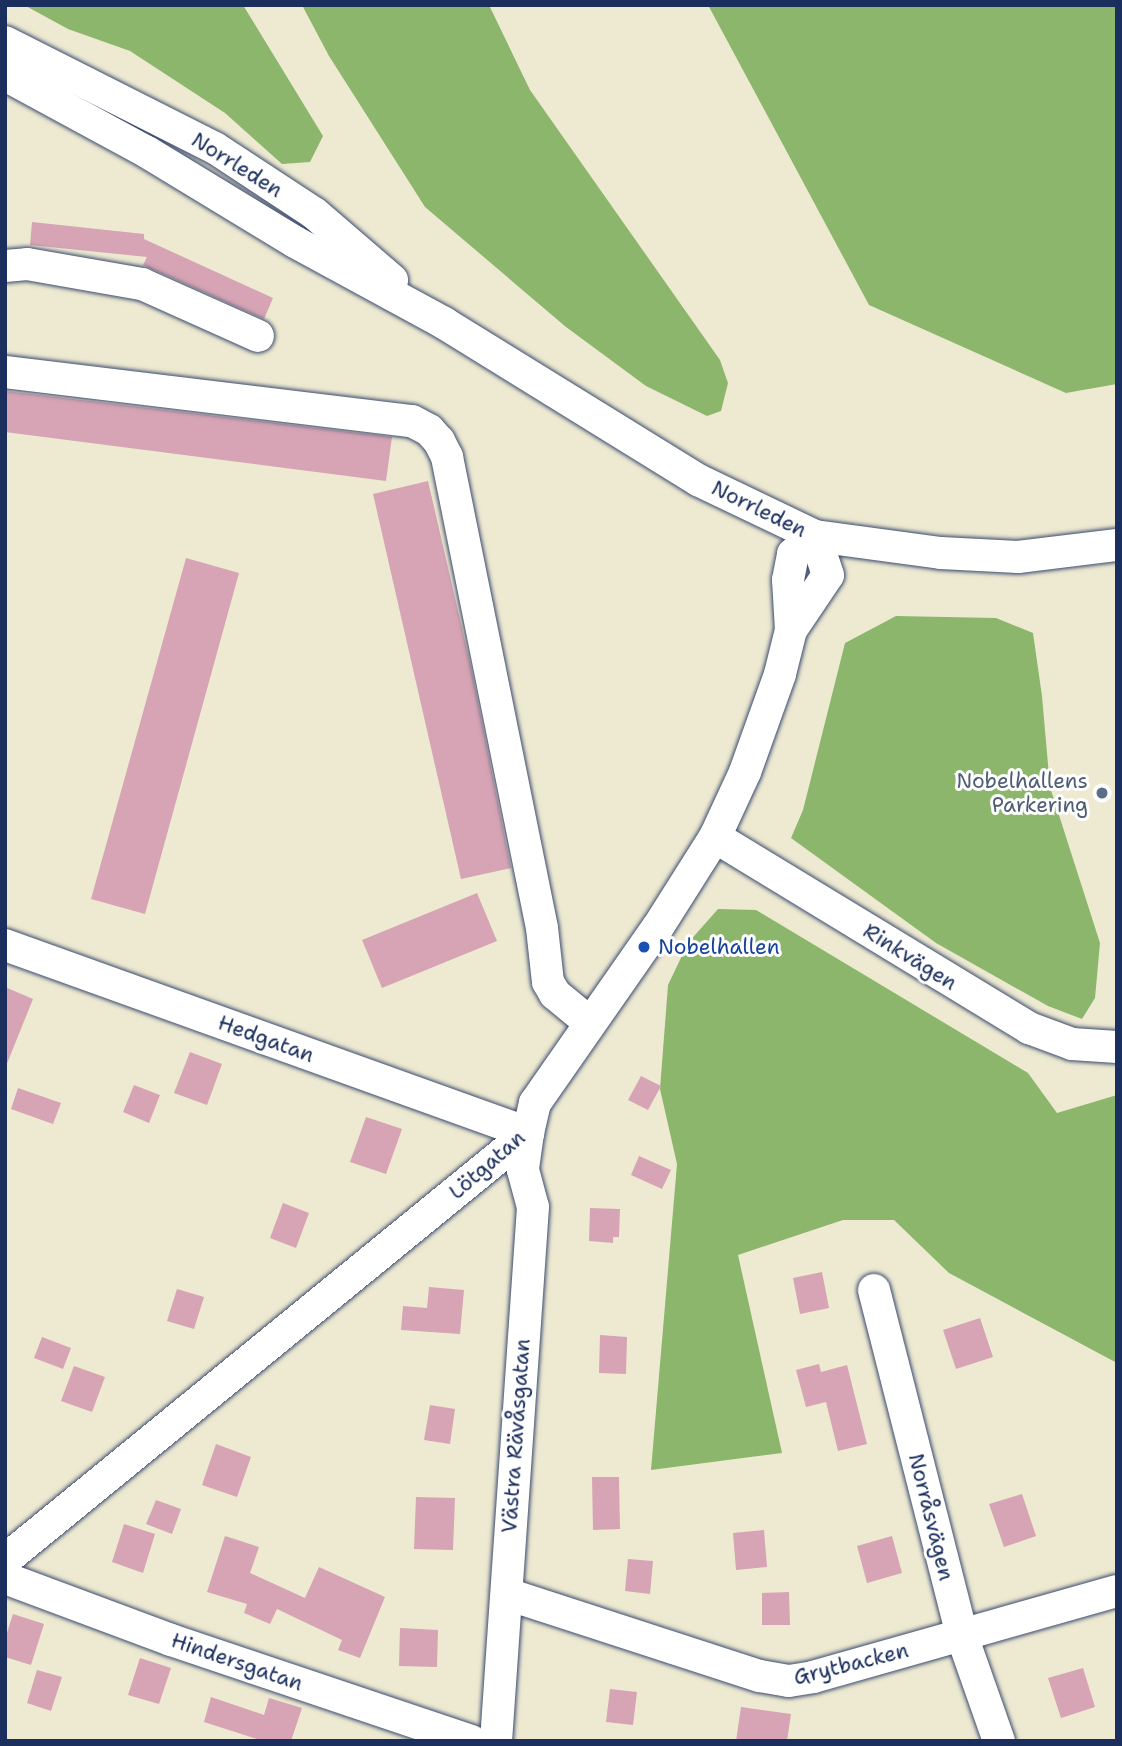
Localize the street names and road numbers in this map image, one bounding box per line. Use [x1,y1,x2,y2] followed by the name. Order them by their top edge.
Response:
[187,127,287,203] street label: Norrleden
[707,475,811,543] street label: Norrleden
[858,918,962,996] street label: Rinkvägen
[215,1010,317,1068] street label: Hedgatan
[444,1125,530,1205] street label: Lötgatan
[497,1338,535,1534] street label: Västra Rävåsgatan
[903,1451,959,1583] street label: Norråsvägen
[168,1628,306,1696] street label: Hindersgatan
[791,1638,911,1690] street label: Grytbacken

